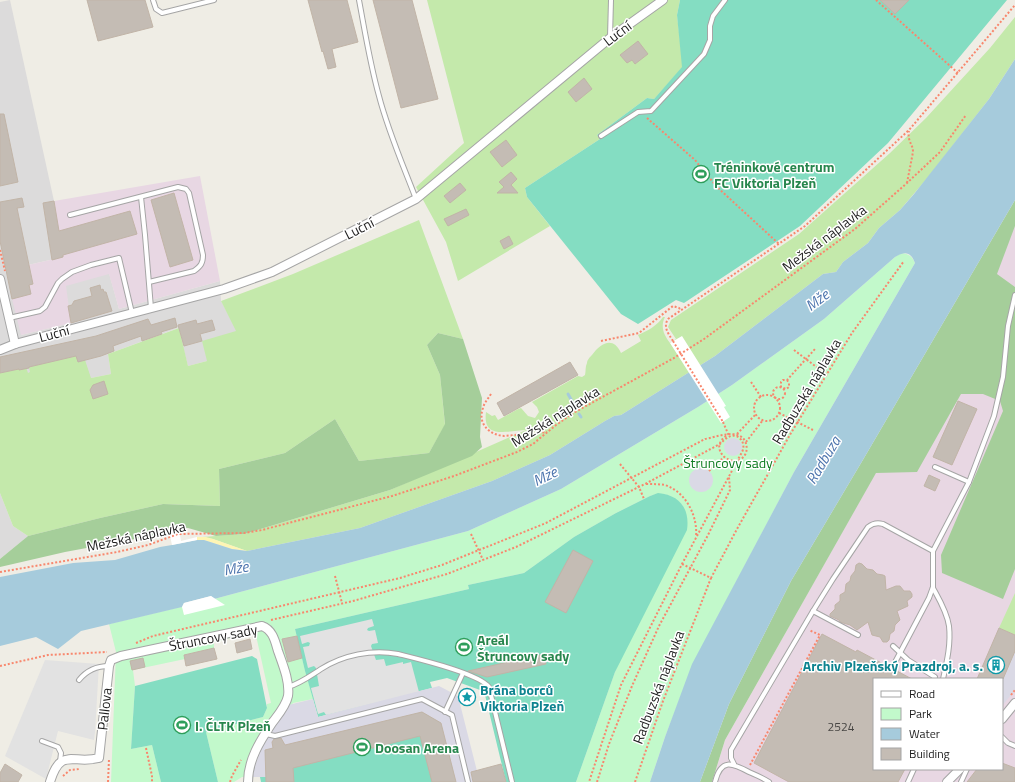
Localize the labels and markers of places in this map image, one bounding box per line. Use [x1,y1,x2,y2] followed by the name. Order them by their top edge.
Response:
[714,156,834,193] place label: Tréninkové centrum FC Viktoria Plzeň
[691,164,711,184] sports icon: Tréninkové centrum FC Viktoria Plzeň
[477,629,569,666] place label: Areál Štruncovy sady
[454,637,474,657] sports icon: Areál Štruncovy sady
[803,655,983,676] place label: Archiv Plzeňský Prazdroj, a. s.
[986,655,1006,675] building icon: Archiv Plzeňský Prazdroj, a. s.
[480,679,564,716] place label: Brána borců Viktoria Plzeň
[457,687,477,707] place icon: Brána borců Viktoria Plzeň
[172,715,192,735] sports icon: I. ČLTK Plzeň
[195,715,271,736] place label: I. ČLTK Plzeň
[352,737,372,757] sports icon: Doosan Arena
[375,737,459,758] place label: Doosan Arena

